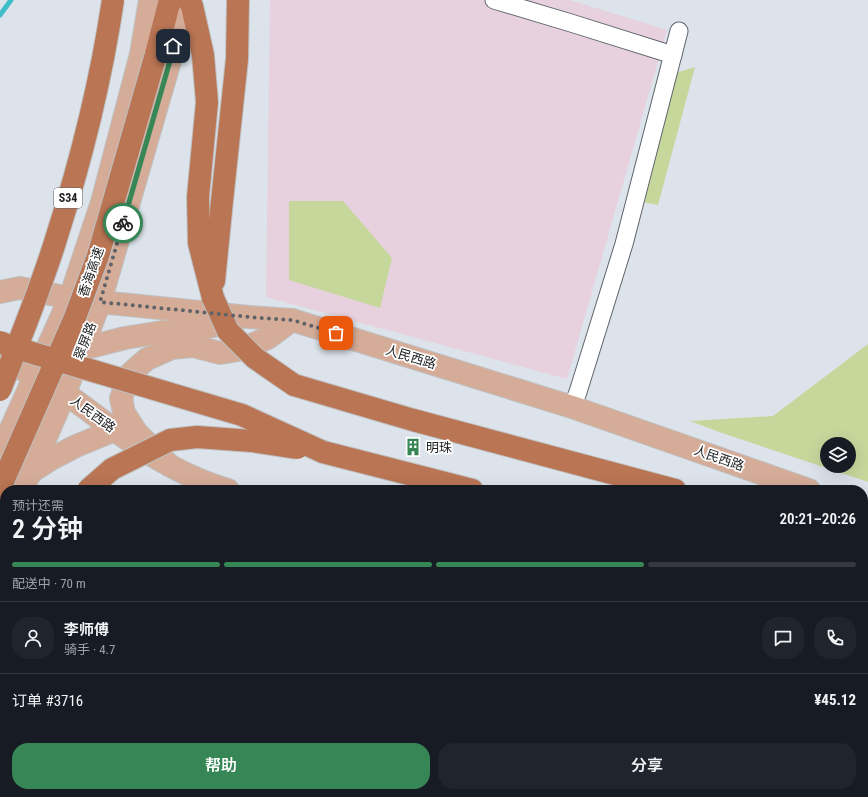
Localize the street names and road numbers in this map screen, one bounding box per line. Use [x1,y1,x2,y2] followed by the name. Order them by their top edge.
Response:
[54,188,82,208] road number: S34
[75,245,107,299] street label: 香海高速
[71,320,99,362] street label: 翠屏路
[384,342,438,372] street label: 人民西路
[68,393,118,435] street label: 人民西路
[692,442,746,474] street label: 人民西路

